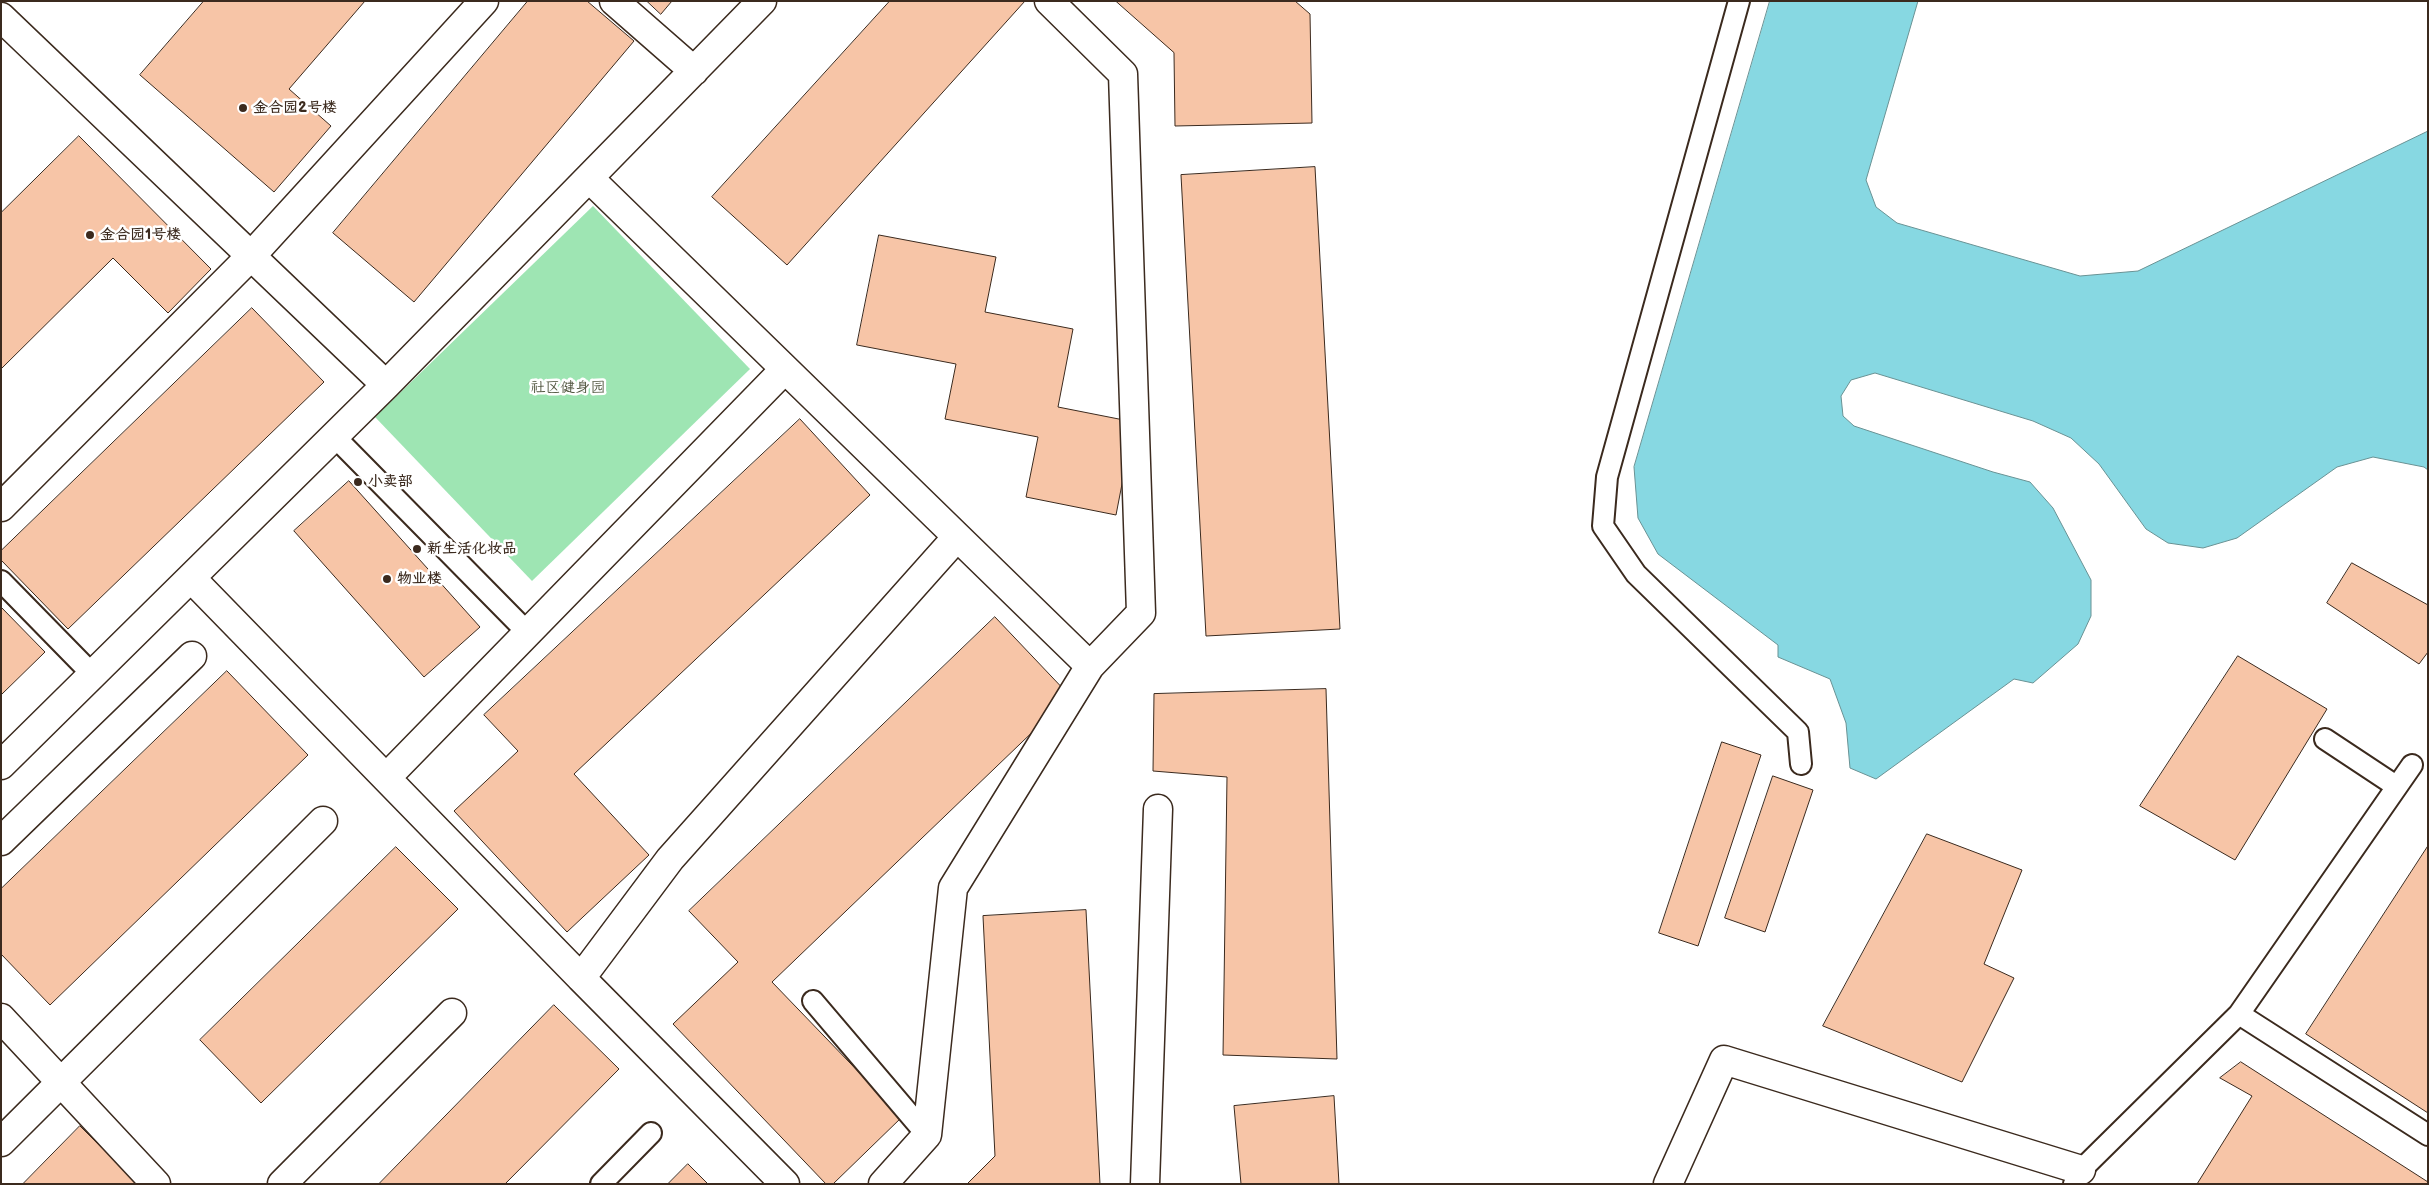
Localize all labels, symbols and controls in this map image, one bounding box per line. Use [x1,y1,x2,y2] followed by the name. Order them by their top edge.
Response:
[253,99,337,117] place label: 金合园2号楼
[237,102,249,114] marker: 金合园2号楼
[100,226,181,244] place label: 金合园1号楼
[84,229,96,241] marker: 金合园1号楼
[531,379,605,397] park label: 社区健身园
[368,473,413,491] place label: 小卖部
[352,476,364,488] marker: 小卖部
[427,540,517,558] place label: 新生活化妆品
[411,543,423,555] marker: 新生活化妆品
[397,570,442,588] place label: 物业楼
[381,573,393,585] marker: 物业楼

